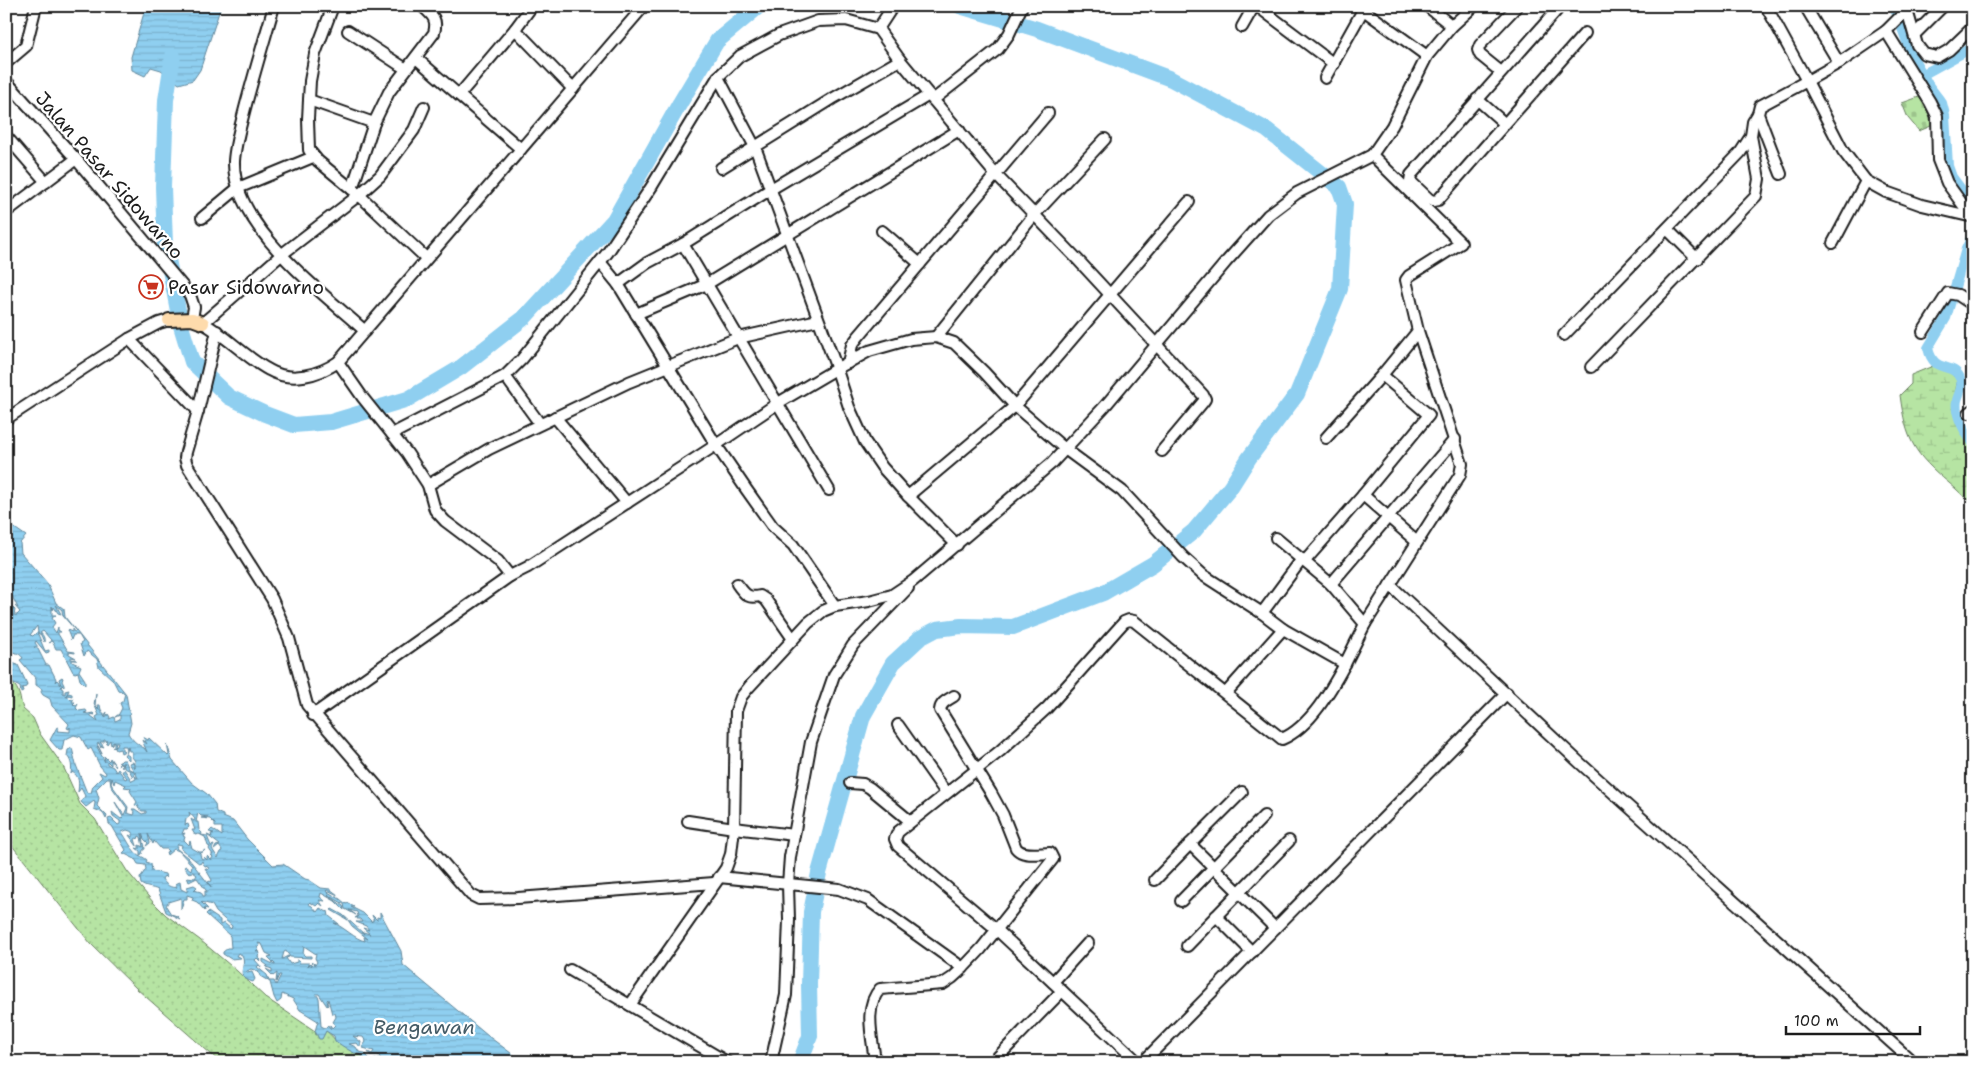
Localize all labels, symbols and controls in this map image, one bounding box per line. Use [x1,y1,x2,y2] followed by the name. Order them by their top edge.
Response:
[30,86,189,264] street label: Jalan Pasar Sidowarno
[138,274,164,300] supermarket icon: Pasar Sidowarno
[168,275,324,300] place label: Pasar Sidowarno
[1786,1003,1920,1035] scale bar
[1794,1011,1839,1031] text: 100 m
[373,1014,475,1040] water label: Bengawan

